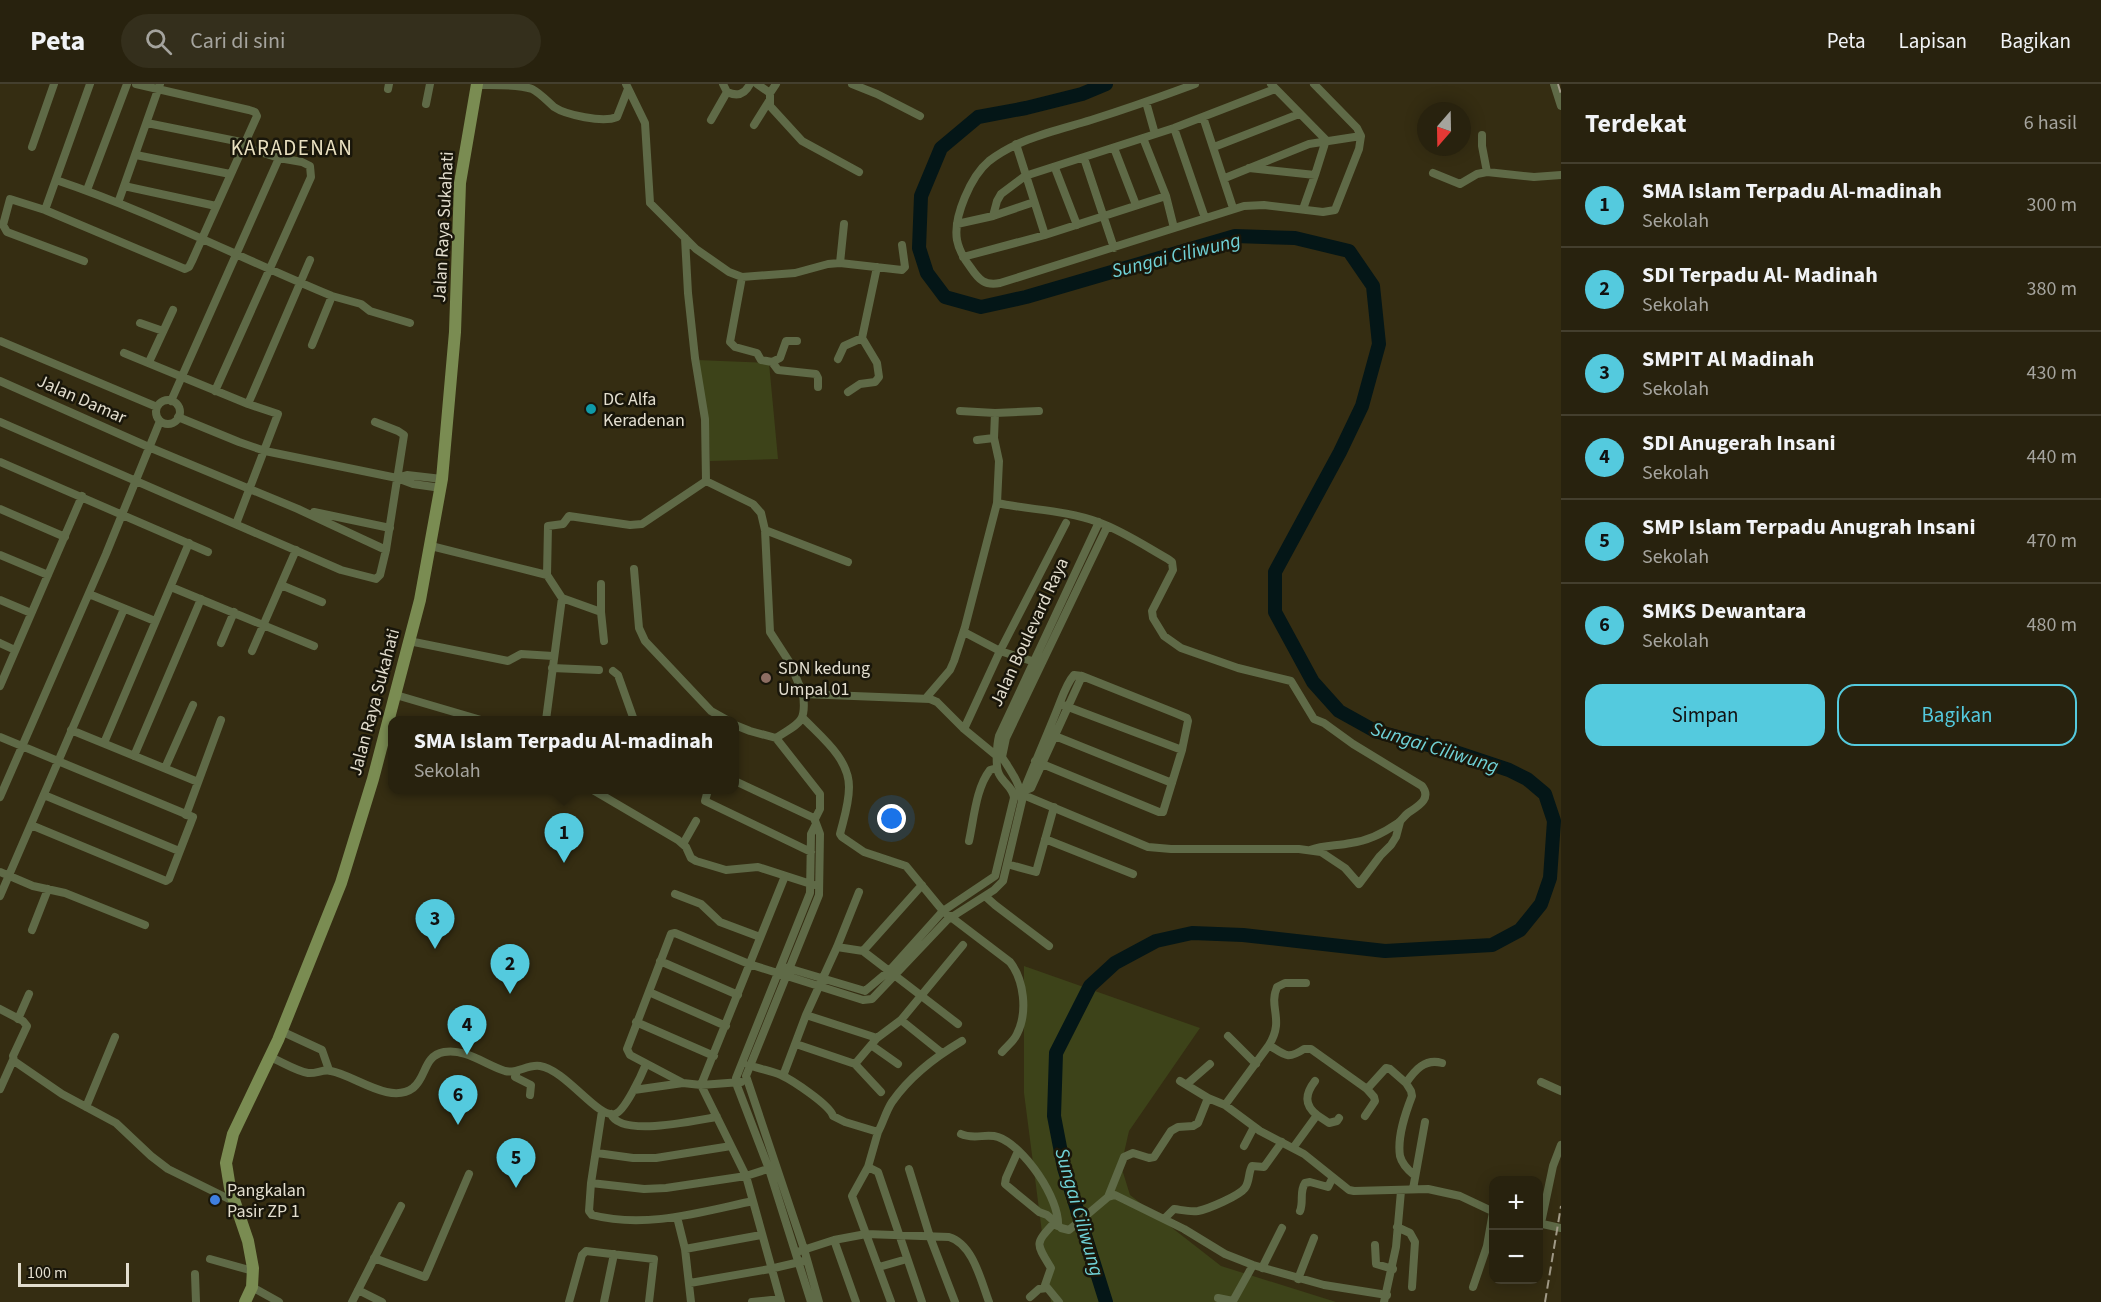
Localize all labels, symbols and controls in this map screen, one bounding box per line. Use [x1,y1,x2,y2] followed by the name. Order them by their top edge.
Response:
[121,14,541,68] search box
[30,21,85,61] text: Peta
[142,25,175,58] icon: search
[190,25,285,57] text: Cari di sini
[1827,26,1866,56] text: Peta
[1899,26,1967,56] text: Lapisan
[2000,26,2071,56] text: Bagikan
[1417,102,1471,156] north arrow
[1585,105,1687,142] text: Terdekat
[2024,109,2077,137] text: 6 hasil
[231,133,353,163] district label: KARADENAN
[427,151,460,303] street label: Jalan Raya Sukahati
[1642,175,1942,207] text: SMA Islam Terpadu Al-madinah
[1599,191,1610,219] text: 1
[2027,191,2077,219] text: 300 m
[1642,207,1709,235] text: Sekolah
[1109,226,1244,286] water label: Sungai Ciliwung
[1642,259,1878,291] text: SDI Terpadu Al- Madinah
[1599,275,1610,303] text: 2
[2027,275,2077,303] text: 380 m
[1642,291,1709,319] text: Sekolah
[1642,343,1814,375] text: SMPIT Al Madinah
[1599,359,1610,387] text: 3
[2027,359,2077,387] text: 430 m
[33,369,131,431] street label: Jalan Damar
[1642,375,1709,403] text: Sekolah
[603,387,685,433] place label: DC Alfa Keradenan
[584,402,598,416] marker: DC Alfa Keradenan
[1642,427,1836,459] text: SDI Anugerah Insani
[1599,443,1610,471] text: 4
[2027,443,2077,471] text: 440 m
[1642,459,1709,487] text: Sekolah
[1642,511,1976,543] text: SMP Islam Terpadu Anugrah Insani
[1599,527,1610,555] text: 5
[2027,527,2077,555] text: 470 m
[1642,543,1709,571] text: Sekolah
[984,554,1075,711] street label: Jalan Boulevard Raya
[1642,595,1806,627] text: SMKS Dewantara
[1599,611,1610,639] text: 6
[2027,611,2077,639] text: 480 m
[343,626,406,778] street label: Jalan Raya Sukahati
[1642,627,1709,655] text: Sekolah
[778,656,870,702] place label: SDN kedung Umpal 01
[759,671,773,685] marker: SDN kedung Umpal 01
[1585,684,1825,746] button: Simpan
[1837,684,2077,746] button: Bagikan
[1367,715,1502,781] water label: Sungai Ciliwung
[388,716,739,794] popup
[414,725,713,757] text: SMA Islam Terpadu Al-madinah
[414,757,481,785] text: Sekolah
[877,804,906,833] your location
[544,814,584,863] pin: 1
[416,900,454,949] pin: 3
[490,944,530,994] pin: 2
[448,1006,486,1055] pin: 4
[438,1076,478,1125] pin: 6
[496,1138,536,1188] pin: 5
[1047,1145,1111,1280] water label: Sungai Ciliwung
[1489,1176,1543,1284] map controls
[1489,1176,1543,1230] button: +
[227,1178,306,1224] place label: Pangkalan Pasir ZP 1
[208,1193,222,1207] marker: Pangkalan Pasir ZP 1
[1489,1230,1543,1284] button: −
[18,1260,129,1288] scale bar
[27,1262,67,1284] text: 100 m

